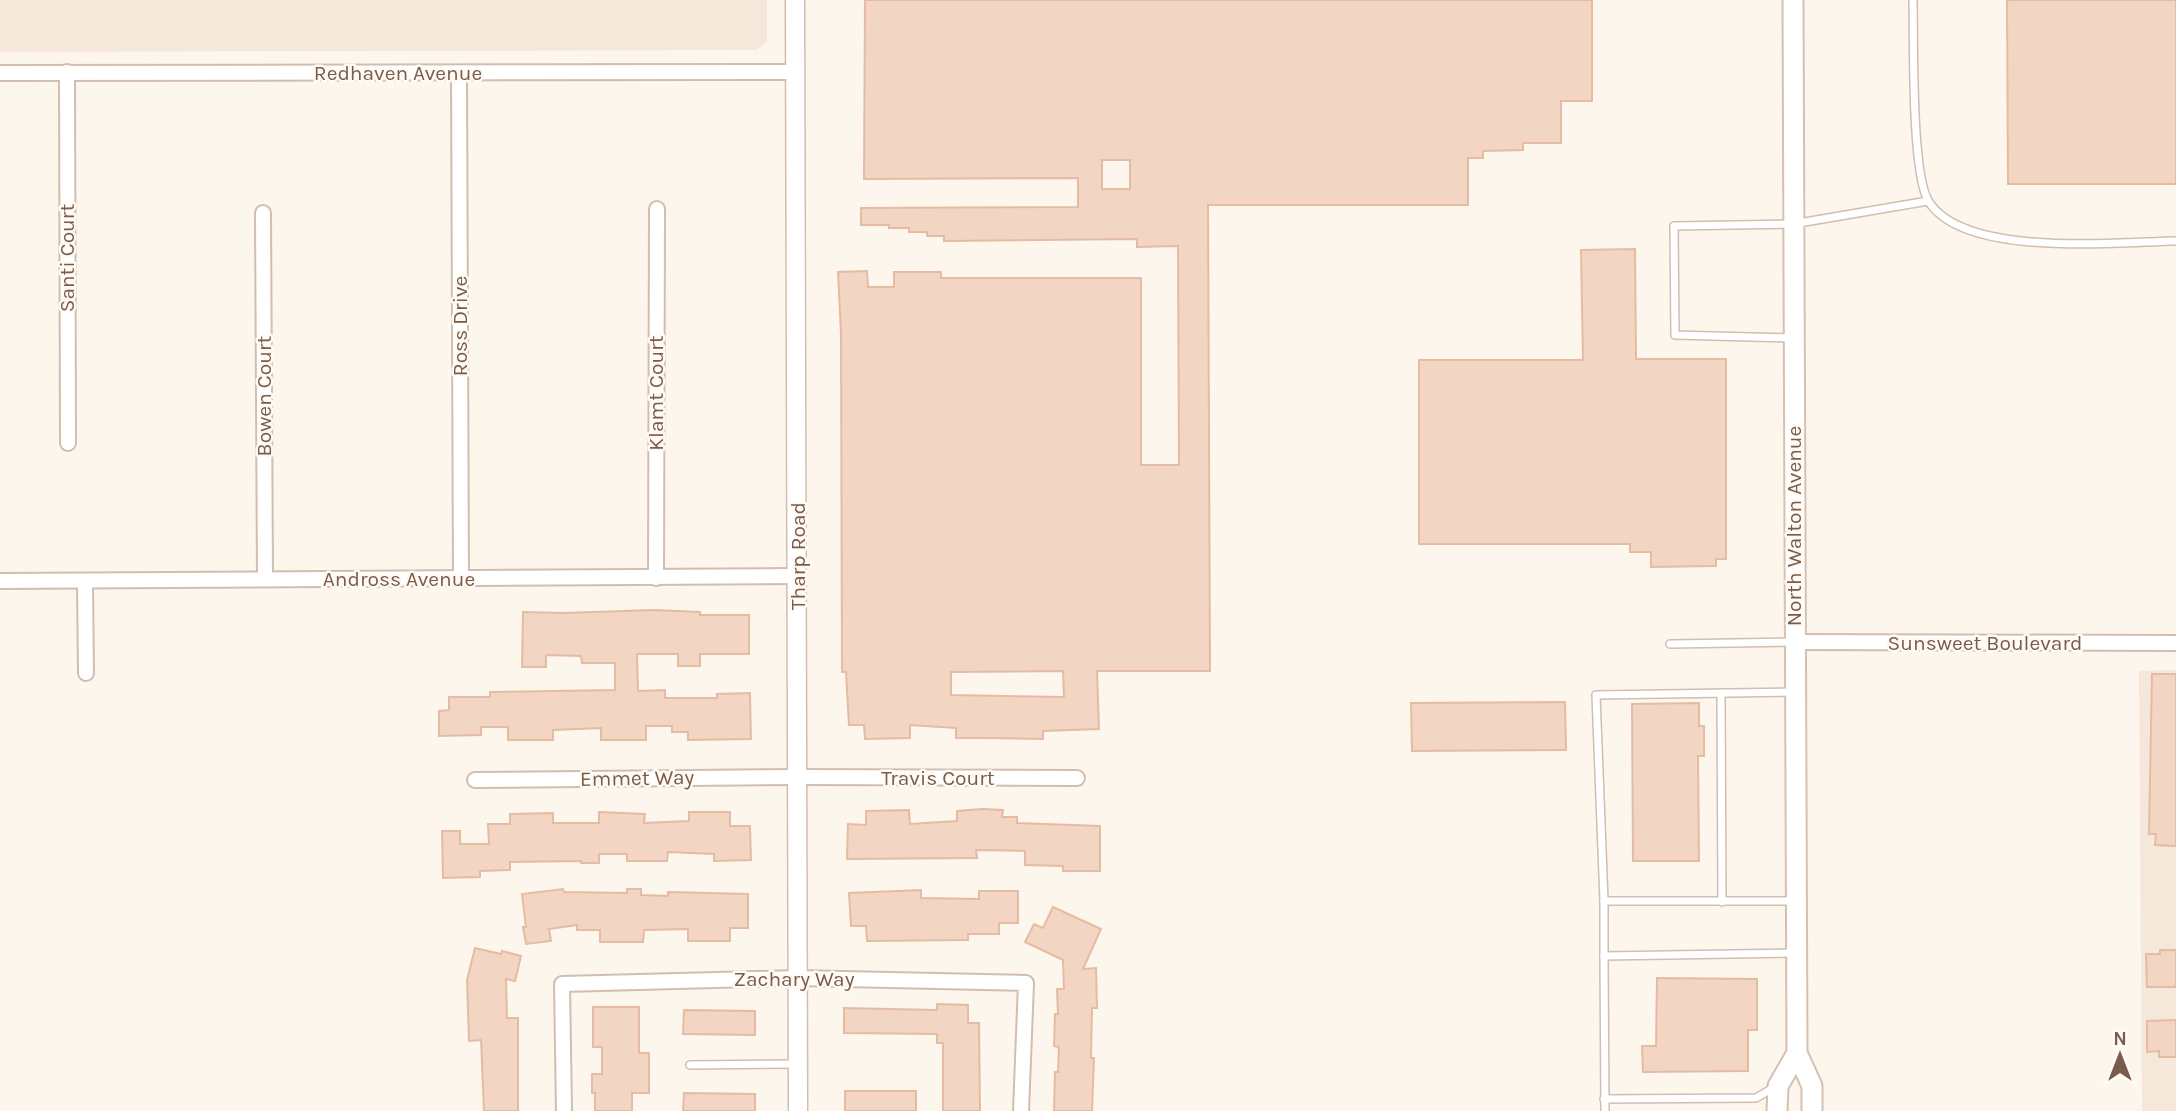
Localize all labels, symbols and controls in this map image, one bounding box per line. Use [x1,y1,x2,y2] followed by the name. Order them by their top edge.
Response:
[314,61,482,85] street label: Redhaven Avenue
[55,204,79,312] street label: Santi Court
[448,276,472,376] street label: Ross Drive
[644,335,668,451] street label: Klamt Court
[252,336,276,456] street label: Bowen Court
[1782,426,1806,626] street label: North Walton Avenue
[786,502,810,610] street label: Tharp Road
[323,567,475,591] street label: Andross Avenue
[1888,631,2082,655] street label: Sunsweet Boulevard
[580,765,695,791] street label: Emmet Way
[881,766,995,790] street label: Travis Court
[734,967,855,991] street label: Zachary Way
[2085,1020,2155,1090] north arrow
[2113,1028,2127,1050] text: N

